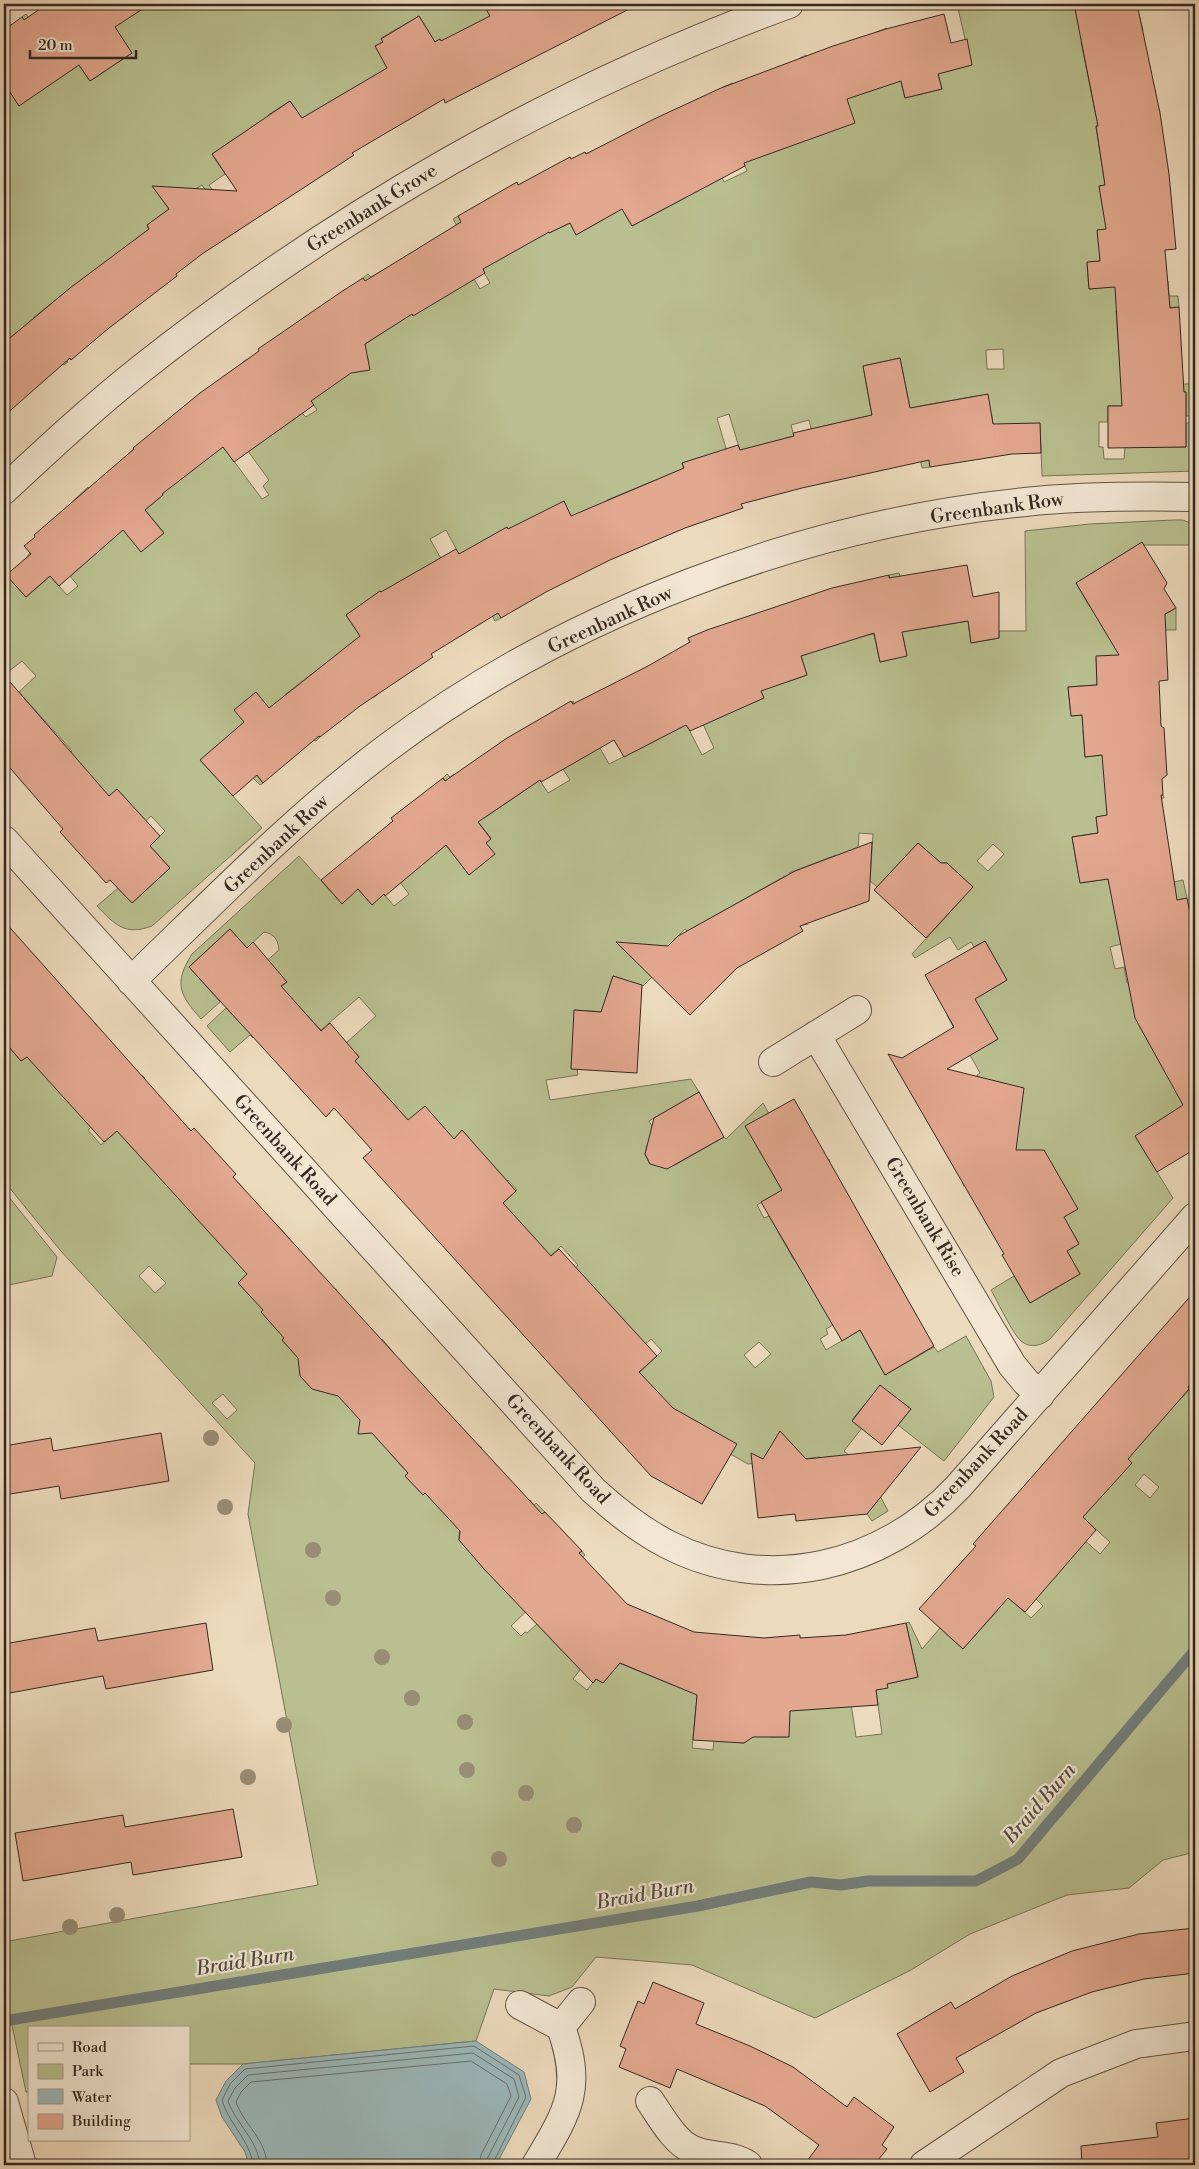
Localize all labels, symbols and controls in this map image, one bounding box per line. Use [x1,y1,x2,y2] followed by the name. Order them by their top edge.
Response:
[30,28,136,60] scale bar
[38,36,73,55] text: 20 m
[302,158,442,258] street label: Greenbank Grove
[929,487,1066,529] street label: Greenbank Row
[544,580,677,659] street label: Greenbank Row
[219,789,334,899] street label: Greenbank Row
[228,1089,342,1211] street label: Greenbank Road
[880,1153,970,1281] street label: Greenbank Rise
[501,1389,615,1509] street label: Greenbank Road
[919,1403,1033,1523] street label: Greenbank Road
[997,1758,1082,1850] water label: Braid Burn
[593,1874,697,1916] water label: Braid Burn
[193,1942,297,1982] water label: Braid Burn
[28,2026,190,2142] legend
[72,2038,107,2057] text: Road
[72,2062,104,2081] text: Park
[71,2088,112,2107] text: Water
[71,2112,131,2131] text: Building

